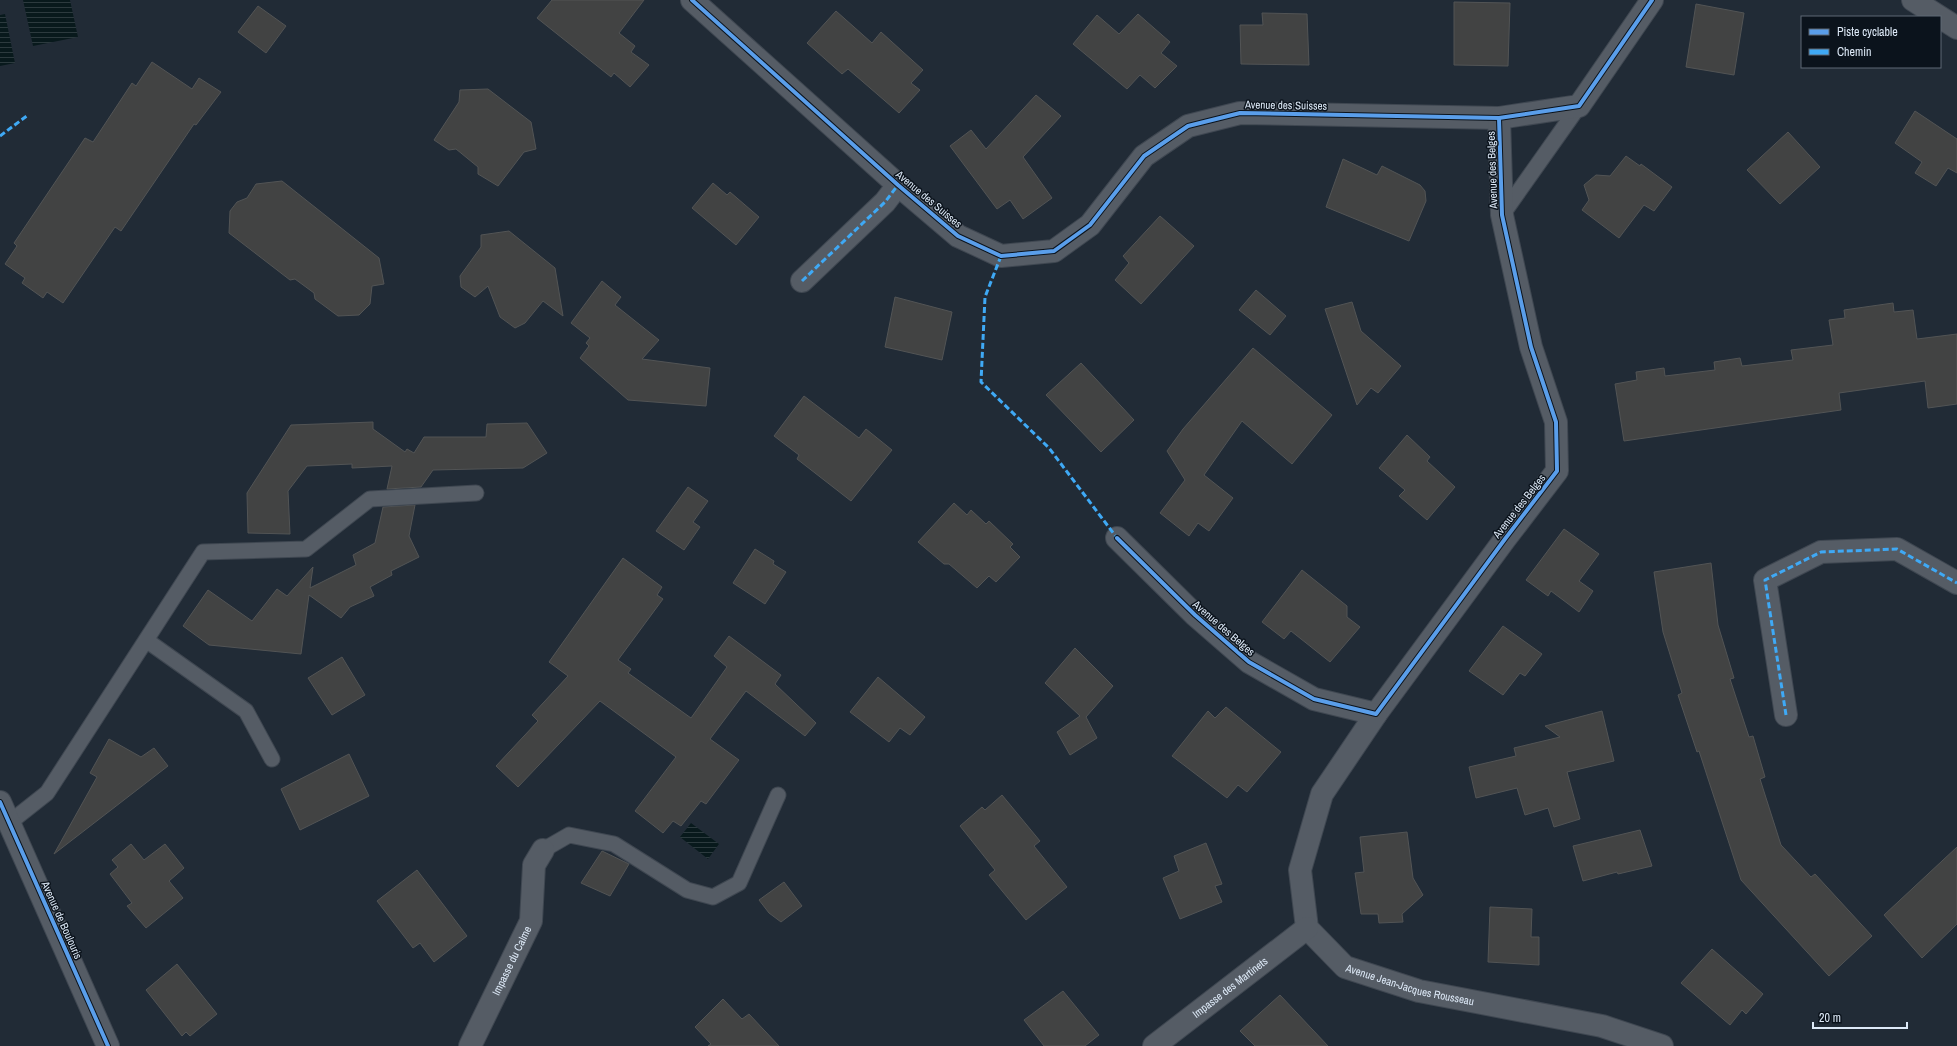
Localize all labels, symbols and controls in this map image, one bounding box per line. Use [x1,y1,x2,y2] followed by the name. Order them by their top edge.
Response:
[1801,16,1941,68] legend
[1837,24,1898,40] text: Piste cyclable
[1837,44,1871,60] text: Chemin
[1244,97,1328,113] street label: Avenue des Suisses
[1484,131,1500,210] street label: Avenue des Belges
[892,167,965,231] street label: Avenue des Suisses
[1489,471,1549,542] street label: Avenue des Belges
[1189,597,1258,659] street label: Avenue des Belges
[38,878,86,961] street label: Avenue de Boulouris
[489,924,534,998] street label: Impasse du Calme
[1190,954,1271,1021] street label: Impasse des Martinets
[1343,960,1475,1008] street label: Avenue Jean-Jacques Rousseau
[1813,1004,1907,1030] scale bar
[1819,1010,1841,1026] text: 20 m

